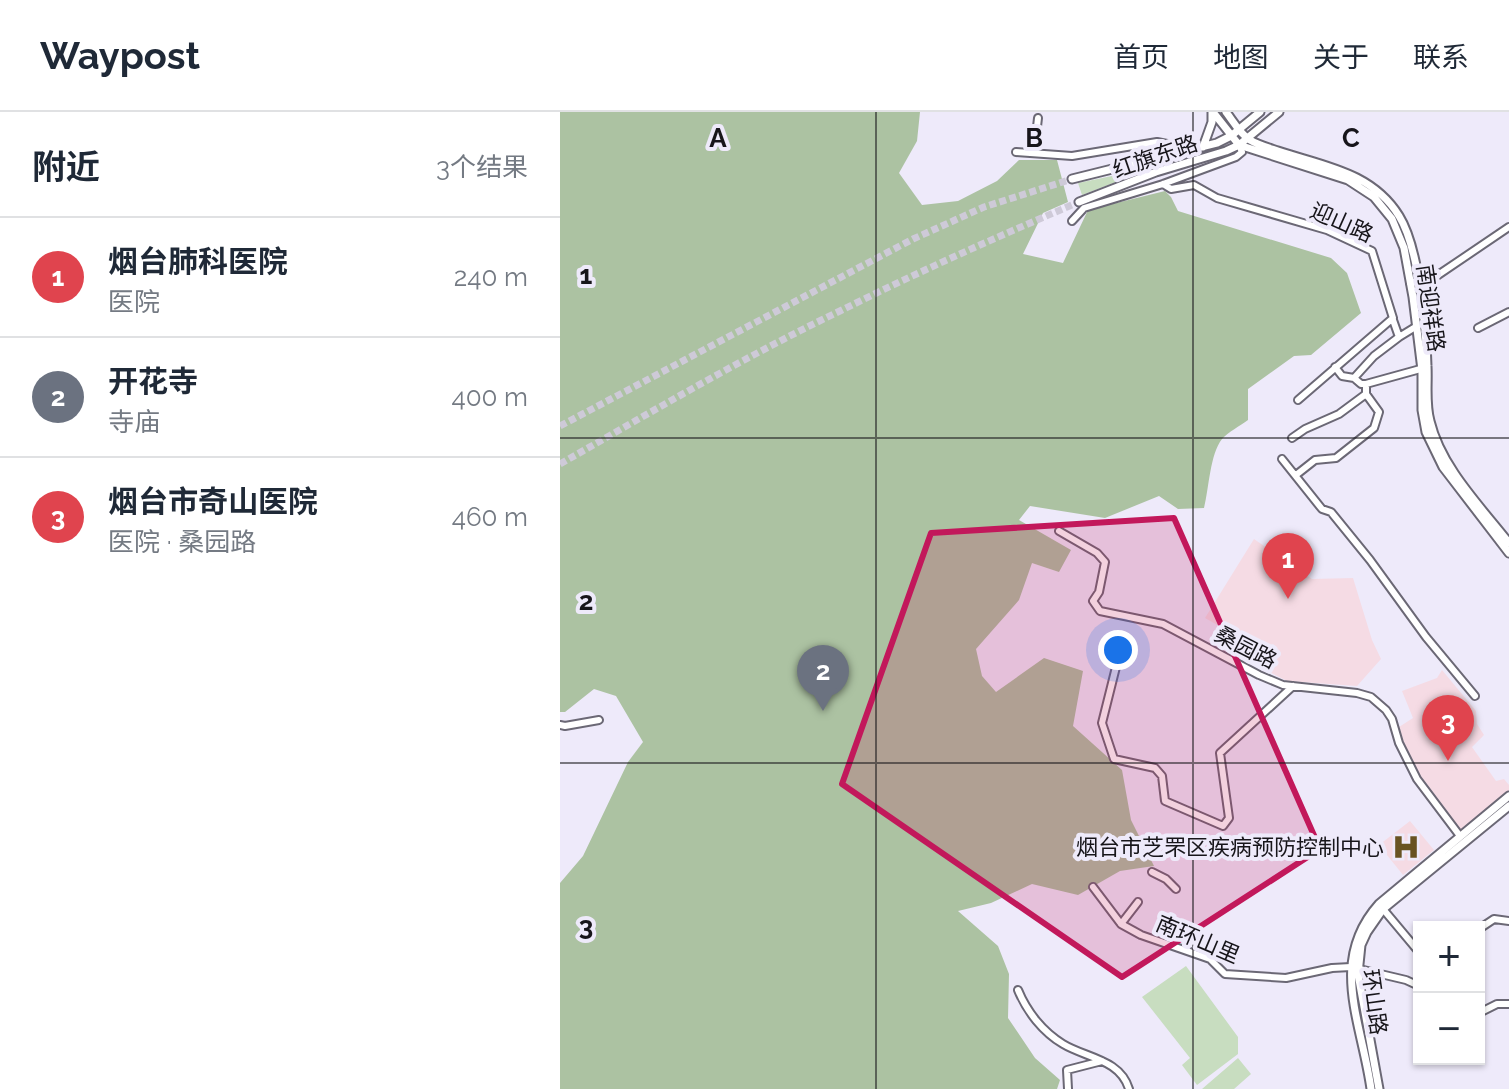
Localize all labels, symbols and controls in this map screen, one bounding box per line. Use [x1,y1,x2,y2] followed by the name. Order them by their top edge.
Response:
[40,33,200,78] text: Waypost
[1113,41,1169,74] text: 首页
[1213,41,1269,74] text: 地图
[1313,41,1369,74] text: 关于
[1413,41,1469,74] text: 联系
[709,123,727,153] text: A
[1025,123,1043,153] text: B
[1342,123,1360,153] text: C
[1109,129,1201,183] street label: 红旗东路
[32,147,100,187] text: 附近
[436,152,528,182] text: 3个结果
[1307,197,1377,247] street label: 迎山路
[108,244,288,279] text: 烟台肺科医院
[580,260,593,290] text: 1
[52,262,64,292] text: 1
[454,262,528,292] text: 240 m
[1412,263,1450,353] street label: 南迎祥路
[108,287,160,317] text: 医院
[108,364,198,399] text: 开花寺
[51,382,65,412] text: 2
[451,382,528,412] text: 400 m
[108,407,160,437] text: 寺庙
[108,484,318,519] text: 烟台市奇山医院
[51,502,65,532] text: 3
[452,502,528,532] text: 460 m
[108,527,256,557] text: 医院 · 桑园路
[1262,533,1314,599] pin: 1
[579,586,593,616] text: 2
[1211,620,1281,674] street label: 桑园路
[1098,630,1138,670] your location
[797,645,849,711] pin: 2
[1422,695,1474,761] pin: 3
[1391,832,1421,862] hospital icon: 烟台市芝罘区疾病预防控制中心
[1076,834,1384,860] place label: 烟台市芝罘区疾病预防控制中心
[1152,910,1244,968] street label: 南环山里
[579,911,593,941] text: 3
[1413,921,1485,1065] map controls
[1413,921,1485,993] button: +
[1358,968,1392,1036] street label: 环山路
[1413,993,1485,1065] button: −

